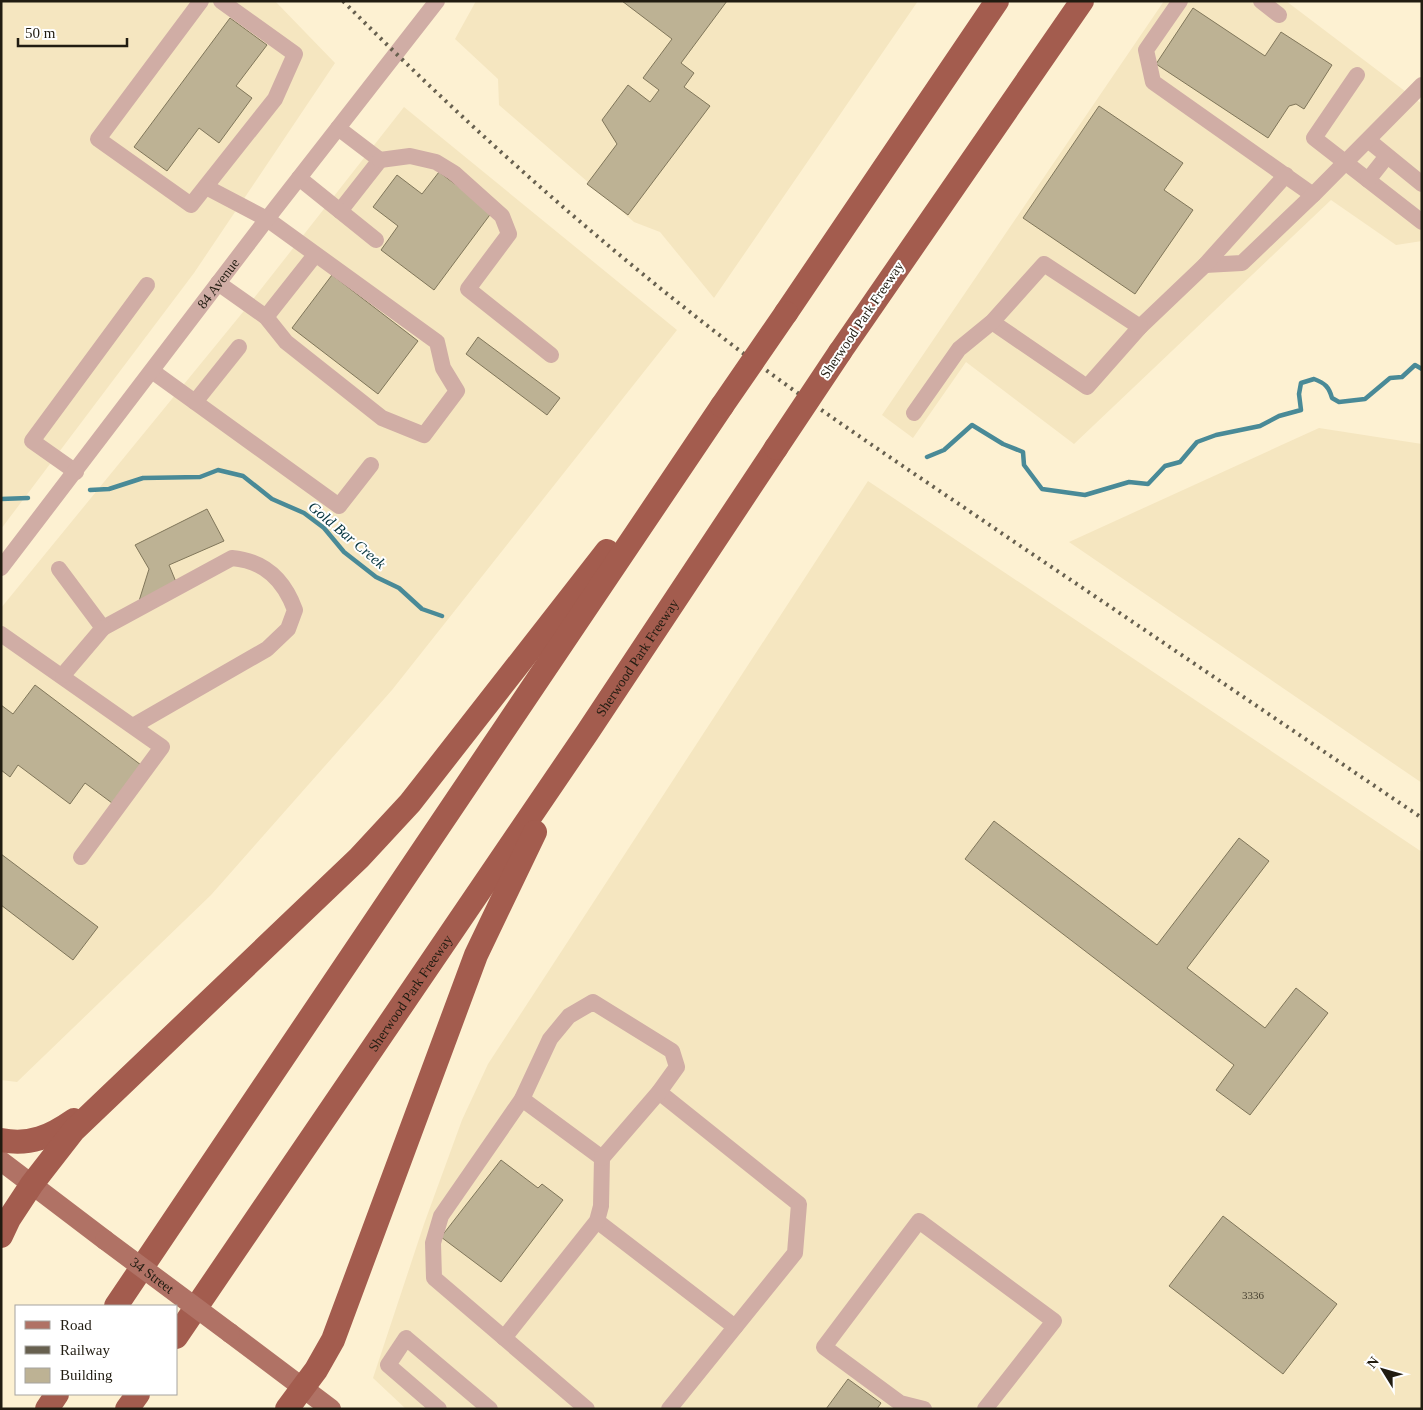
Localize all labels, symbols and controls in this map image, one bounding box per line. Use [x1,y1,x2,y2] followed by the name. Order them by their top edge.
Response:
[18,15,126,47] scale bar
[25,25,56,41] text: 50 m
[194,255,242,311] street label: 84 Avenue
[817,259,907,381] street label: Sherwood Park Freeway
[305,498,389,572] water label: Gold Bar Creek
[593,596,681,719] street label: Sherwood Park Freeway
[365,932,455,1054] street label: Sherwood Park Freeway
[128,1254,177,1296] street label: 34 Street
[1242,1289,1265,1301] house number: 3336
[15,1305,178,1395] legend
[60,1317,92,1333] text: Road
[60,1342,110,1358] text: Railway
[1358,1345,1408,1395] north arrow
[1364,1354,1382,1371] text: N
[60,1367,113,1383] text: Building

